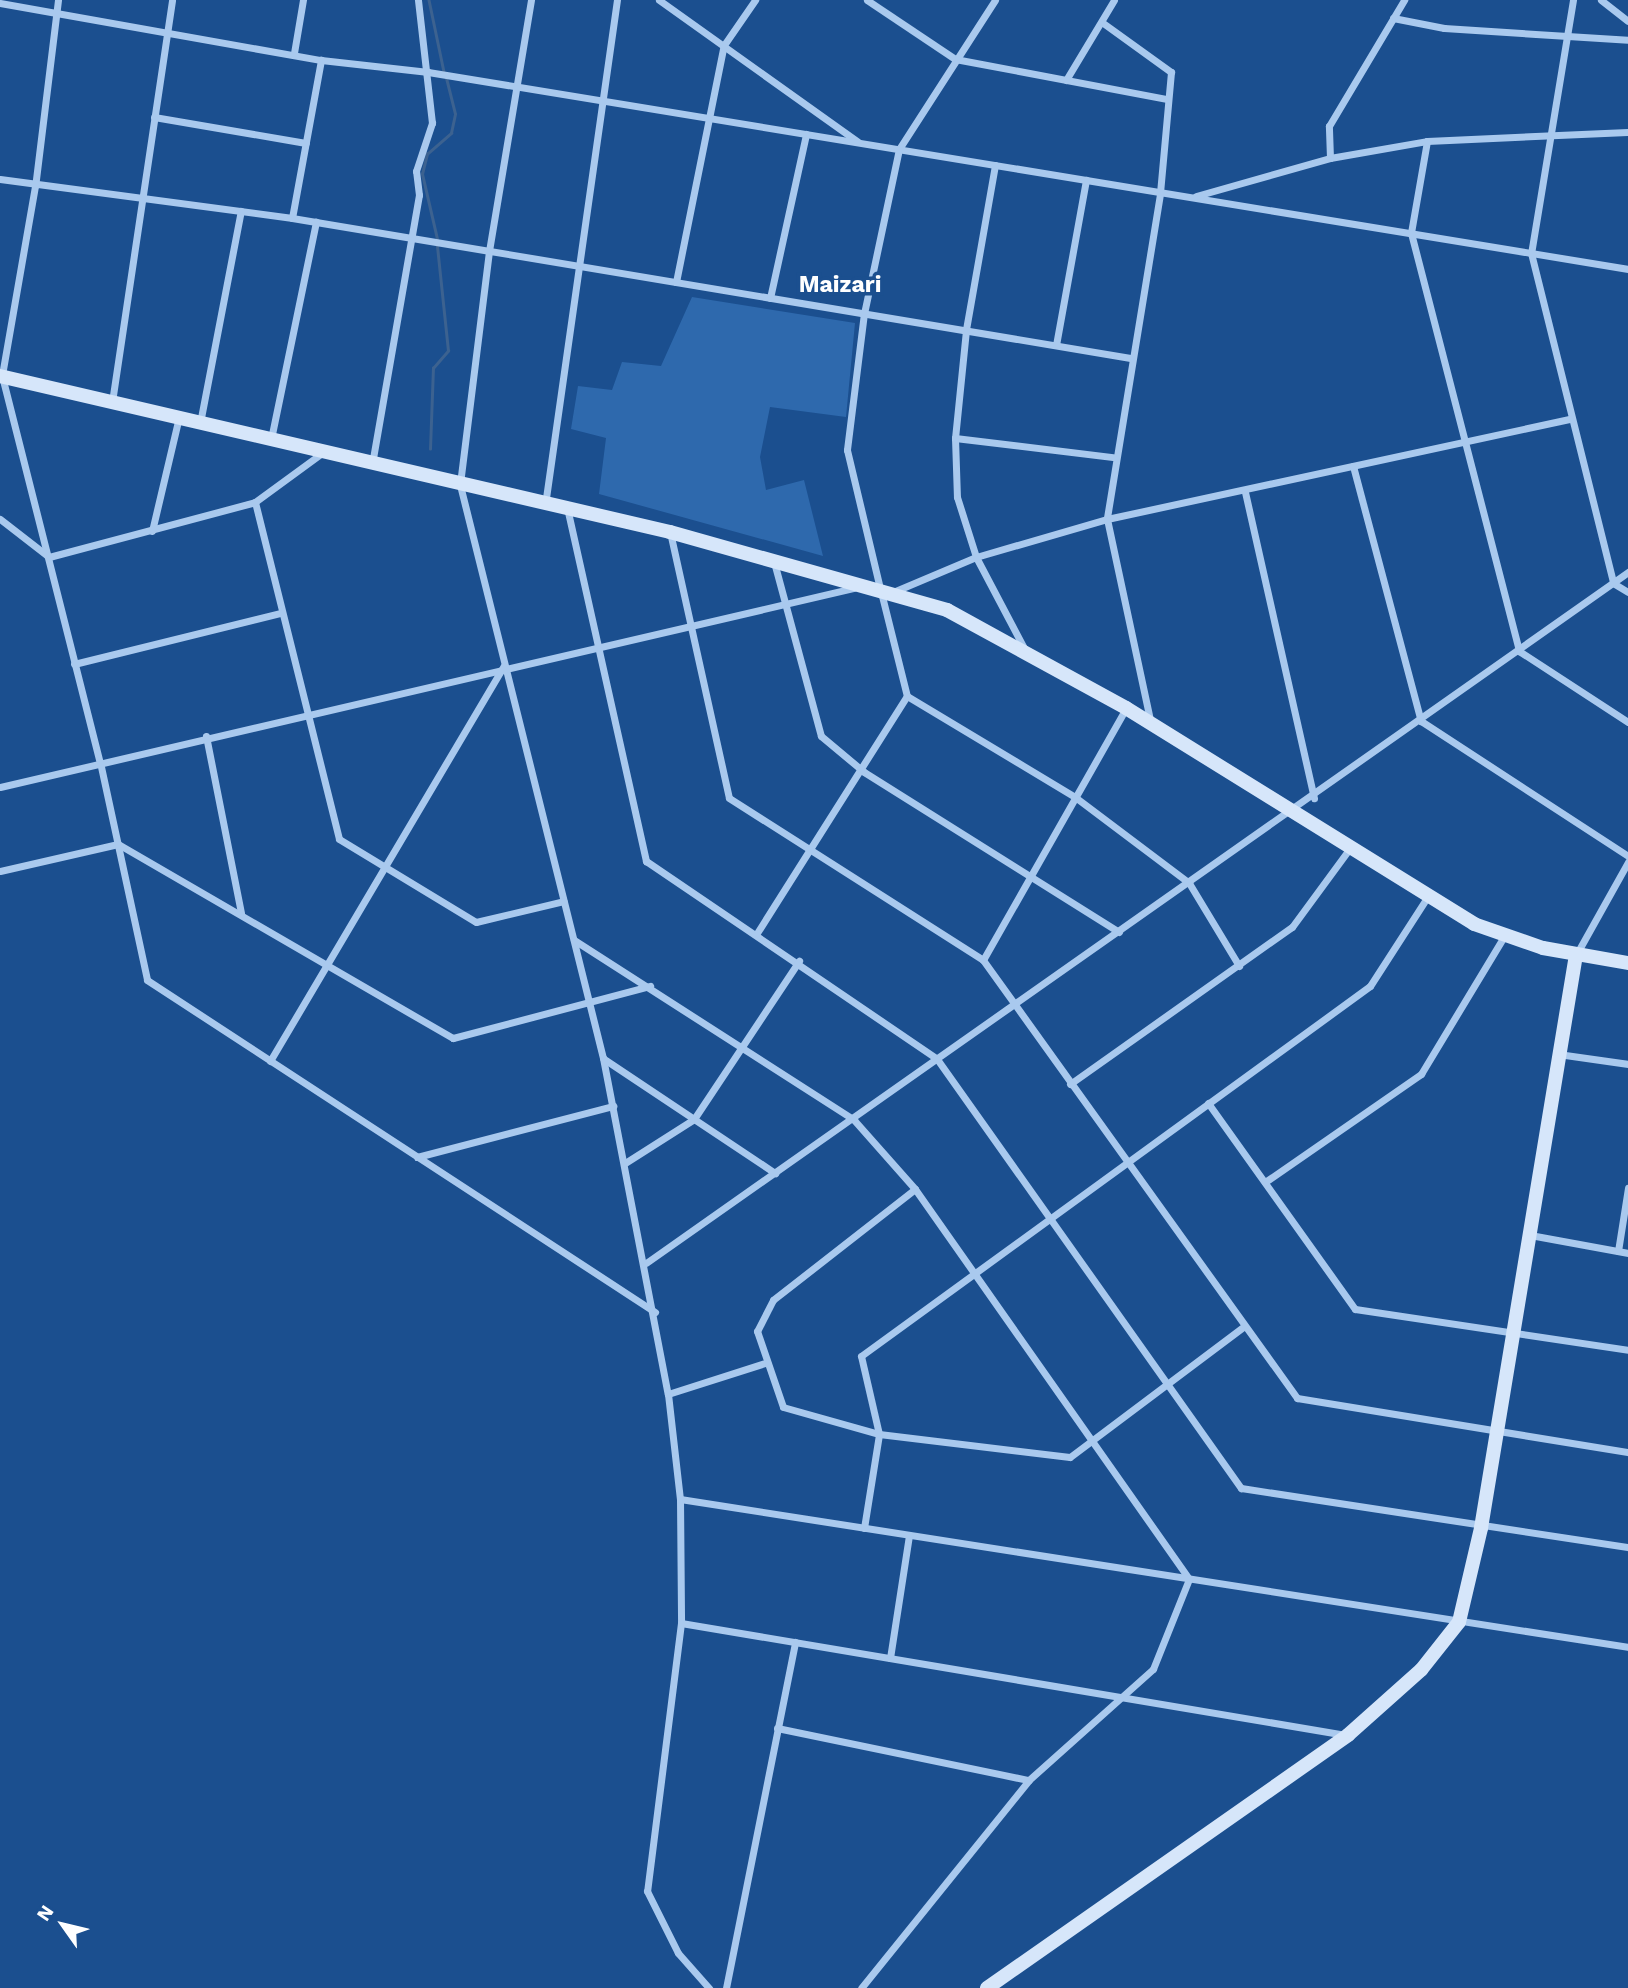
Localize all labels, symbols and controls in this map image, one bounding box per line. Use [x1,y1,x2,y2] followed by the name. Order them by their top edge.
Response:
[799,271,881,299] district label: Maizari
[28,1890,98,1960] north arrow
[32,1901,59,1925] text: N

